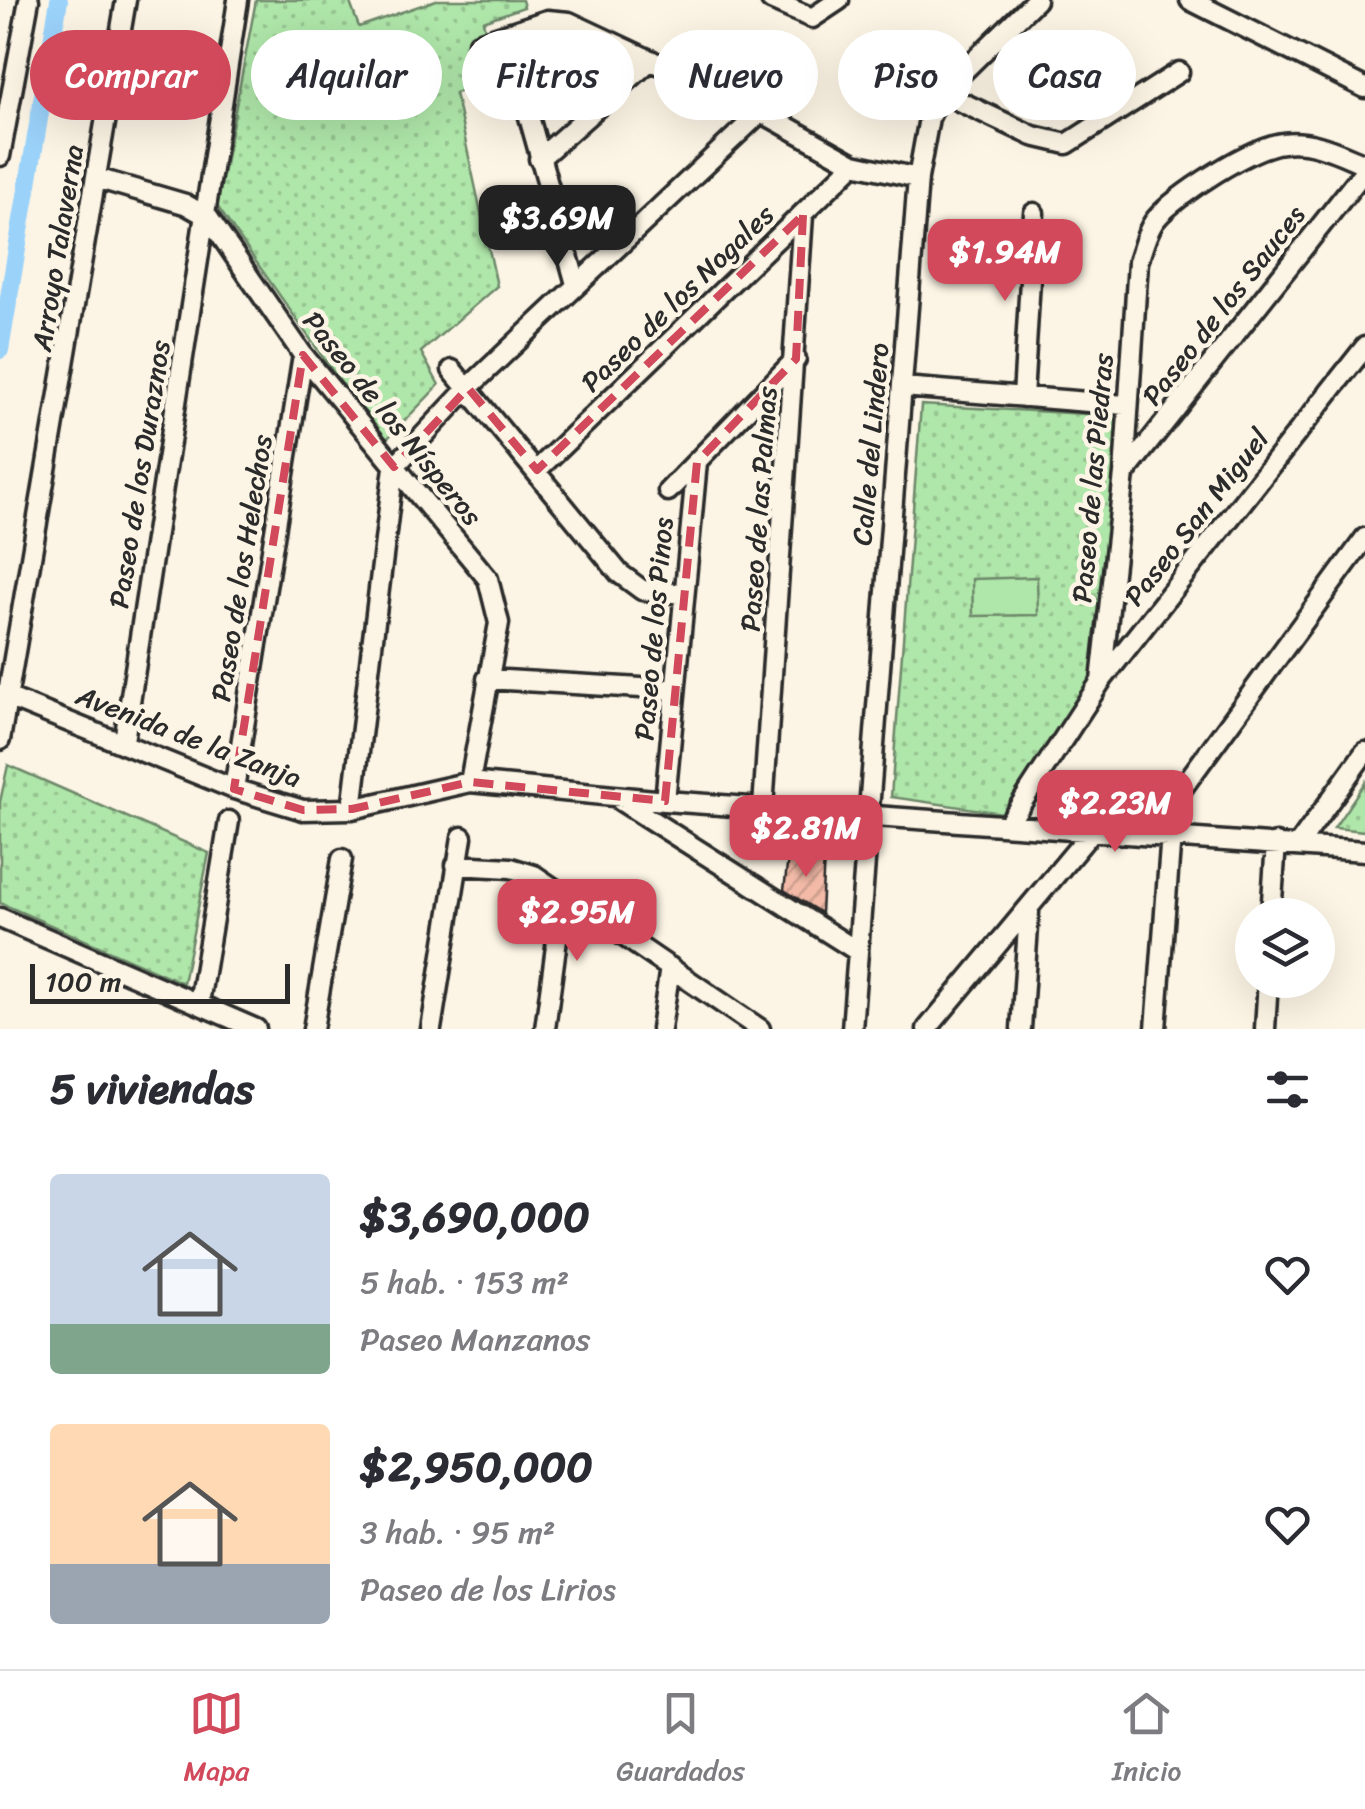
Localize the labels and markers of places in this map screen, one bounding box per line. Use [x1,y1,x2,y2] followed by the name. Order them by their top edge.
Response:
[476,185,638,270] pin: $3.69M
[924,219,1086,304] pin: $1.94M
[1034,770,1196,855] pin: $2.23M
[725,795,887,880] pin: $2.81M
[496,879,658,964] pin: $2.95M

